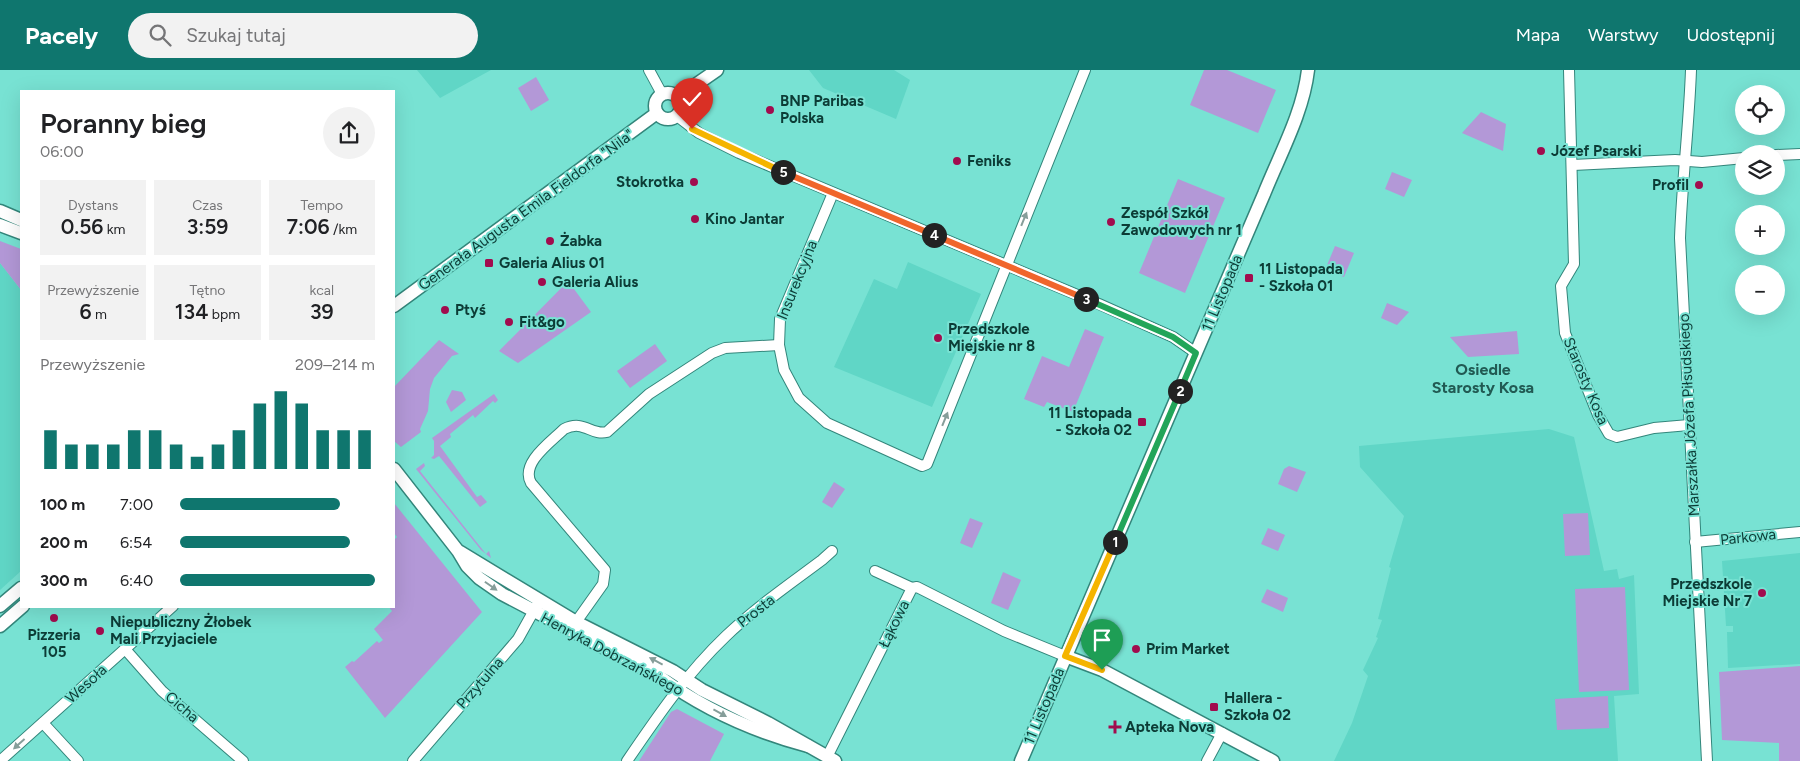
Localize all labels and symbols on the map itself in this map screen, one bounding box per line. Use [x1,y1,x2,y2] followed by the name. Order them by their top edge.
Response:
[671,78,713,129] pin
[780,92,864,127] place label: BNP Paribas Polska
[764,104,776,116] marker: BNP Paribas Polska
[415,126,637,294] street label: Generała Augusta Emila Fieldorfa "Nila"
[1551,142,1642,160] place label: Józef Psarski
[1535,145,1547,157] marker: Józef Psarski
[967,152,1011,170] place label: Feniks
[951,155,963,167] marker: Feniks
[770,160,796,184] pin: 5
[616,173,684,191] place label: Stokrotka
[688,176,700,188] marker: Stokrotka
[1652,176,1689,194] place label: Profil
[1693,179,1705,191] marker: Profil
[1121,204,1242,239] place label: Zespół Szkół Zawodowych nr 1
[705,210,784,228] place label: Kino Jantar
[1020,212,1028,226] one-way arrow
[689,213,701,225] marker: Kino Jantar
[1105,216,1117,228] marker: Zespół Szkół Zawodowych nr 1
[922,222,946,248] pin: 4
[560,231,602,250] place label: Żabka
[544,235,556,247] marker: Żabka
[773,238,821,322] street label: Insurekcyjna
[1198,252,1246,334] street label: 11 Listopada
[499,254,605,272] place label: Galeria Alius 01
[483,257,495,269] marker: Galeria Alius 01
[1259,260,1343,295] place label: 11 Listopada - Szkoła 01
[1243,272,1255,284] marker: 11 Listopada - Szkoła 01
[552,273,638,291] place label: Galeria Alius
[536,276,548,288] marker: Galeria Alius
[1074,286,1098,312] pin: 3
[455,301,486,319] place label: Ptyś
[439,304,451,316] marker: Ptyś
[519,313,565,331] place label: Fit&go
[1675,313,1703,517] street label: Marszałka Józefa Piłsudskiego
[503,316,515,328] marker: Fit&go
[948,320,1035,355] place label: Przedszkole Miejskie nr 8
[932,332,944,344] marker: Przedszkole Miejskie nr 8
[1560,335,1612,427] street label: Starosty Kosa
[1432,360,1534,397] district label: Osiedle Starosty Kosa
[1168,378,1192,404] pin: 2
[1048,404,1132,439] place label: 11 Listopada - Szkoła 02
[941,411,949,426] one-way arrow
[1136,416,1148,428] marker: 11 Listopada - Szkoła 02
[1719,525,1777,549] street label: Parkowa
[1102,530,1128,554] pin: 1
[1662,575,1753,610] place label: Przedszkole Miejskie Nr 7
[484,581,497,591] one-way arrow
[1756,587,1768,599] marker: Przedszkole Miejskie Nr 7
[734,591,778,631] street label: Prosta
[875,597,913,651] street label: Łąkowa
[538,609,687,699] street label: Henryka Dobrzańskiego
[48,612,60,624] marker: Pizzeria 105
[110,612,252,648] place label: Niepubliczny Żłobek Mali Przyjaciele
[1081,619,1123,670] pin
[94,625,106,637] marker: Niepubliczny Żłobek Mali Przyjaciele
[27,626,81,661] place label: Pizzeria 105
[1146,640,1230,658] place label: Prim Market
[1130,643,1142,655] marker: Prim Market
[453,654,507,712] street label: Przytulna
[649,657,663,666] one-way arrow
[62,661,110,707] street label: Wesoła
[1020,665,1068,747] street label: 11 Listopada
[162,688,202,726] street label: Cicha
[1224,689,1291,724] place label: Hallera - Szkoła 02
[1208,701,1220,713] marker: Hallera - Szkoła 02
[714,709,727,718] one-way arrow
[1125,718,1214,736] place label: Apteka Nova
[1109,721,1121,733] marker: Apteka Nova
[14,738,26,750] one-way arrow

